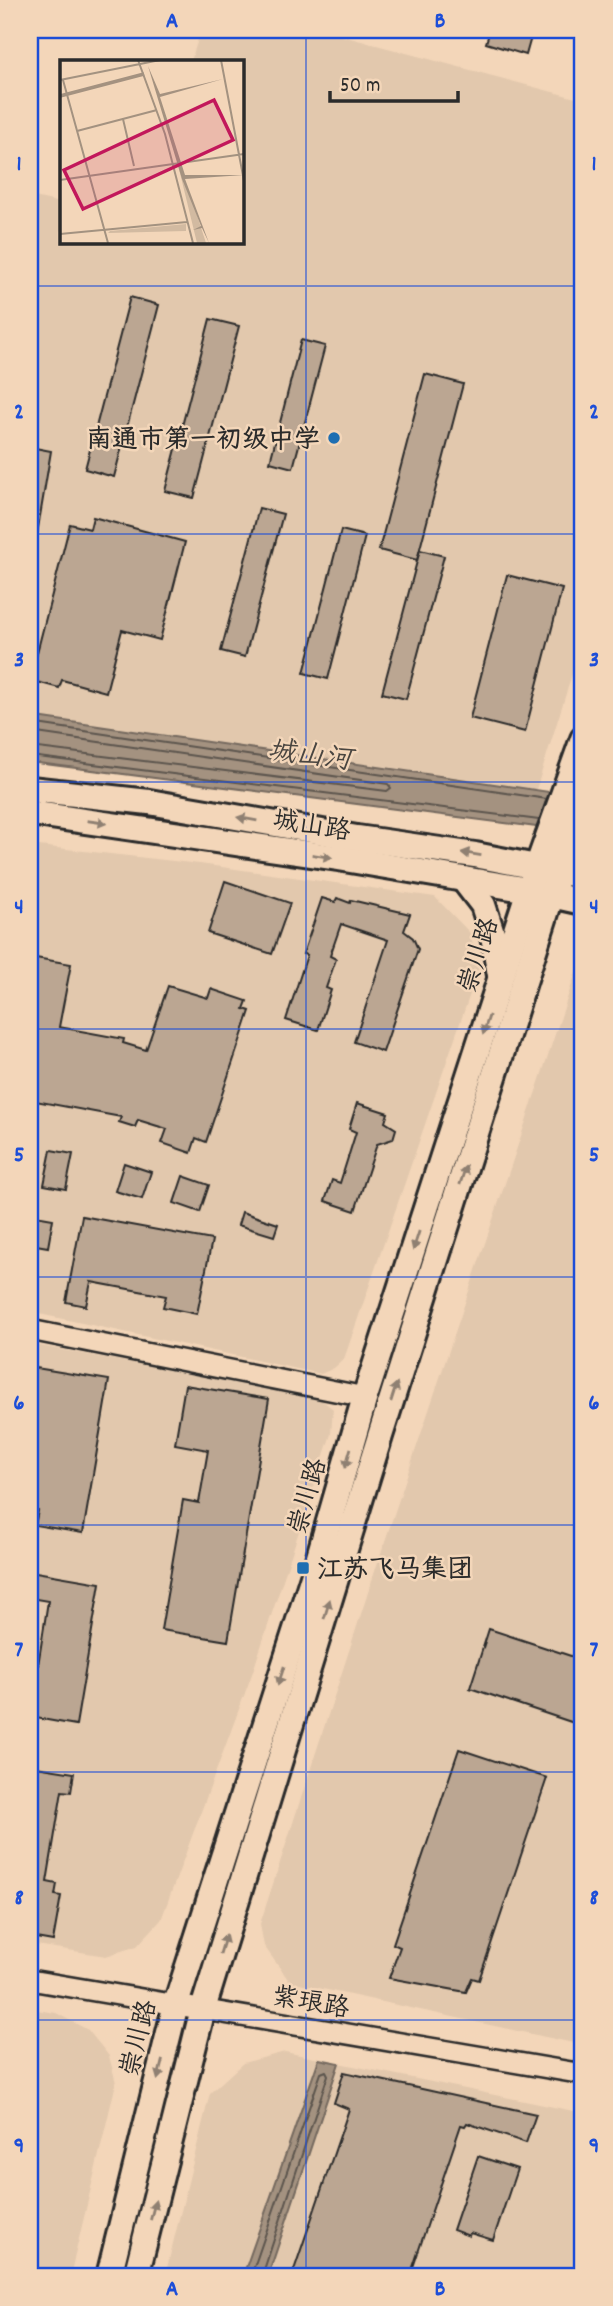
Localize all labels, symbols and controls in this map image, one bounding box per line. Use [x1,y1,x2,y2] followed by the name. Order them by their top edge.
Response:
[166,6,178,39] text: A
[435,6,446,39] text: B
[60,60,243,243] inset map
[330,60,457,104] scale bar
[340,72,380,102] text: 50 m
[16,149,22,182] text: 1
[591,149,597,182] text: 1
[14,397,24,430] text: 2
[589,397,599,430] text: 2
[86,423,320,460] place label: 南通市第一初级中学
[326,430,342,446] marker: 南通市第一初级中学
[14,645,24,678] text: 3
[589,645,599,678] text: 3
[265,733,357,783] water label: 城山河
[270,803,353,852] street label: 城山路
[236,813,258,824] one-way arrow
[86,817,108,828] one-way arrow
[460,848,482,859] one-way arrow
[311,851,333,862] one-way arrow
[14,892,24,925] text: 4
[589,892,599,925] text: 4
[451,913,510,999] street label: 崇川路
[480,1015,491,1036] one-way arrow
[14,1140,24,1173] text: 5
[589,1140,599,1173] text: 5
[459,1165,469,1186] one-way arrow
[410,1231,421,1252] one-way arrow
[390,1381,400,1402] one-way arrow
[13,1388,25,1421] text: 6
[588,1388,600,1421] text: 6
[342,1448,352,1469] one-way arrow
[281,1454,338,1540] street label: 崇川路
[317,1553,473,1590] place label: 江苏飞马集团
[295,1560,311,1576] marker: 江苏飞马集团
[322,1598,332,1619] one-way arrow
[15,1635,24,1668] text: 7
[590,1635,599,1668] text: 7
[275,1665,286,1686] one-way arrow
[14,1883,24,1916] text: 8
[589,1883,599,1916] text: 8
[219,1933,229,1954] one-way arrow
[269,1979,352,2029] street label: 紫琅路
[113,1997,168,2081] street label: 崇川路
[154,2059,165,2081] one-way arrow
[14,2131,24,2164] text: 9
[589,2131,599,2164] text: 9
[148,2199,159,2221] one-way arrow
[166,2274,178,2306] text: A
[435,2274,446,2306] text: B

